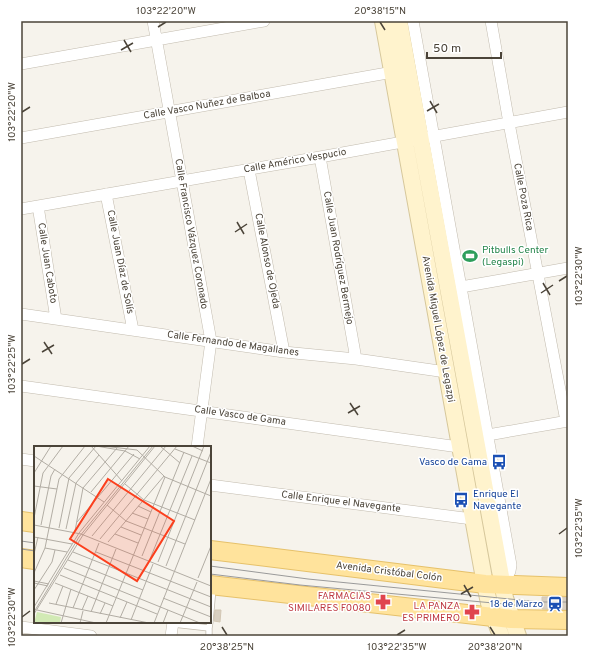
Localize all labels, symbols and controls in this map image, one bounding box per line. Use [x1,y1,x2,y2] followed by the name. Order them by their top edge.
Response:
[136,5,196,18] text: 103°22'20"W
[354,5,406,18] text: 20°38'15"N
[427,34,501,60] scale bar
[433,41,461,57] text: 50 m
[6,82,19,142] text: 103°22'20"W
[142,87,272,123] street label: Calle Vasco Nuñez de Balboa
[243,145,348,176] street label: Calle Américo Vespucio
[171,158,211,311] street label: Calle Francisco Vázquez Coronado
[510,162,536,232] street label: Calle Poza Rica
[320,190,356,326] street label: Calle Juan Rodríguez Bermejo
[104,209,137,315] street label: Calle Juan Díaz de Solís
[251,212,283,310] street label: Calle Alonso de Ojeda
[34,222,60,305] street label: Calle Juan Caboto
[482,244,549,269] place label: Pitbulls Center (Legaspi)
[573,246,586,306] text: 103°22'30"W
[461,247,479,265] sports icon: Pitbulls Center (Legaspi)
[419,255,457,403] street label: Avenida Miguel López de Legazpi
[166,328,300,360] street label: Calle Fernando de Magallanes
[6,334,19,394] text: 103°22'25"W
[193,403,287,429] street label: Calle Vasco de Gama
[34,446,211,623] inset map
[490,453,508,471] bus stop icon: Vasco de Gama
[419,456,487,469] place label: Vasco de Gama
[280,488,402,516] street label: Calle Enrique el Navegante
[473,488,521,513] place label: Enrique El Navegante
[452,491,470,509] bus stop icon: Enrique El Navegante
[573,498,586,558] text: 103°22'35"W
[335,559,443,585] street label: Avenida Cristóbal Colón
[6,587,19,647] text: 103°22'30"W
[288,590,371,615] place label: FARMACIAS SIMILARES F0080
[374,593,392,611] pharmacy icon: FARMACIAS SIMILARES F0080
[546,595,564,613] station icon: 18 de Marzo
[490,598,543,611] place label: 18 de Marzo
[402,600,460,625] place label: LA PANZA ES PRIMERO
[463,603,481,621] pharmacy icon: LA PANZA ES PRIMERO
[200,641,254,654] text: 20°38'25"N
[367,641,427,654] text: 103°22'35"W
[468,641,522,654] text: 20°38'20"N

